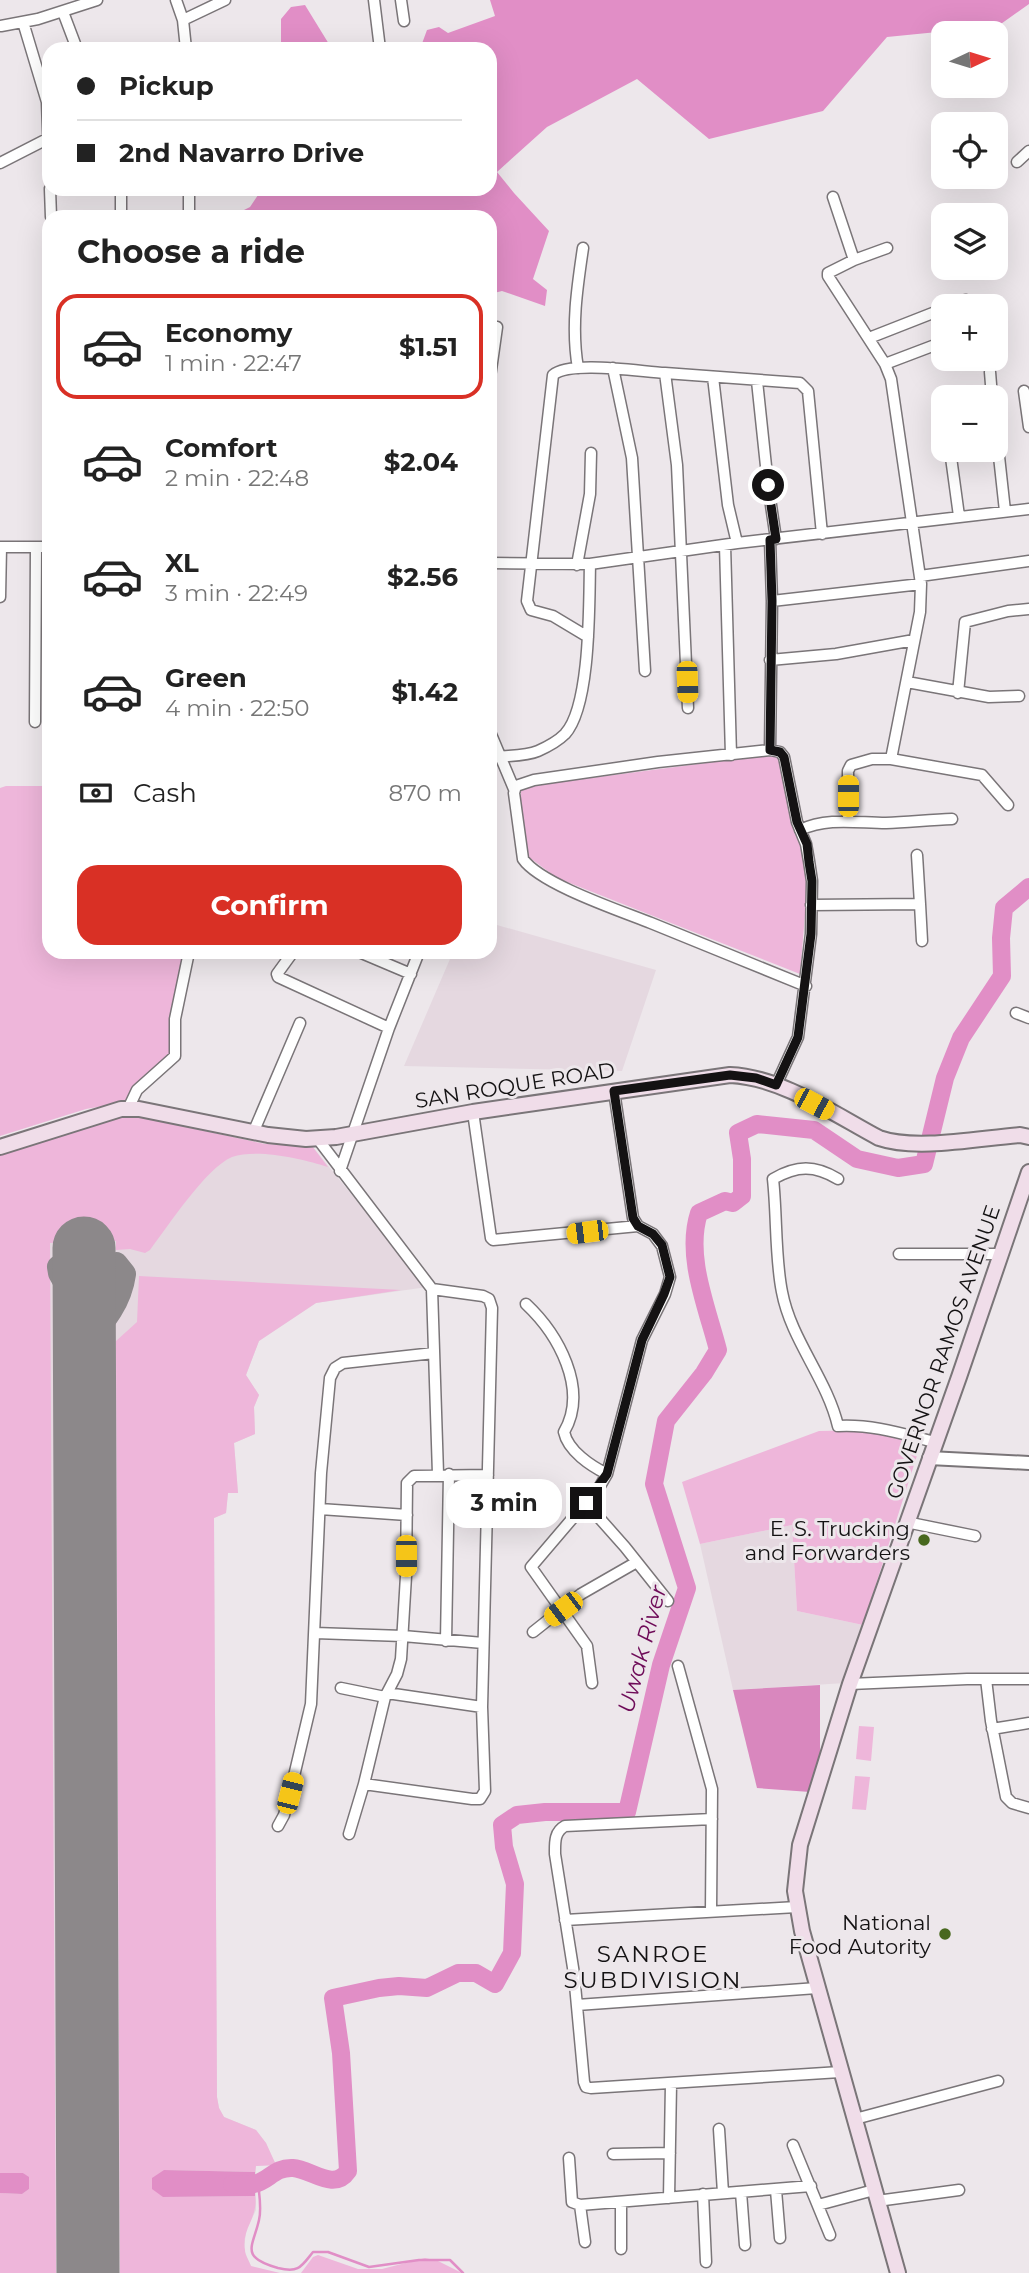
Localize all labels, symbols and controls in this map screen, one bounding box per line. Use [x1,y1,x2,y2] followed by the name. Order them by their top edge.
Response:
[931,21,1008,98] north arrow
[931,21,1008,462] map controls
[119,70,214,102] text: Pickup
[931,112,1008,189] button: locate
[119,137,364,169] text: 2nd Navarro Drive
[931,203,1008,280] button: layers
[77,232,305,271] text: Choose a ride
[931,294,1008,371] button: +
[81,315,144,378] icon: car
[165,317,292,349] text: Economy
[399,331,458,363] text: $1.51
[165,349,302,377] text: 1 min · 22:47
[931,385,1008,462] button: −
[81,430,144,493] icon: car
[165,432,277,464] text: Comfort
[384,446,458,478] text: $2.04
[165,464,309,492] text: 2 min · 22:48
[752,469,784,501] route start
[81,545,144,608] icon: car
[165,547,199,579] text: XL
[387,561,458,593] text: $2.56
[165,579,308,607] text: 3 min · 22:49
[81,660,144,723] icon: car
[676,661,699,703] car
[165,662,247,694] text: Green
[391,676,458,708] text: $1.42
[165,694,309,722] text: 4 min · 22:50
[77,774,115,812] icon: cash
[838,775,859,817] car
[133,777,197,809] text: Cash
[389,779,462,807] text: 870 m
[77,865,462,945] button: Confirm
[413,1057,617,1113] street label: SAN ROQUE ROAD
[791,1085,838,1123] car
[881,1202,1005,1502] street label: GOVERNOR RAMOS AVENUE
[565,1219,610,1245] car
[446,1478,562,1528] callout: 3 min
[570,1487,602,1519] route end
[470,1489,538,1517] text: 3 min
[745,1516,910,1565] place label: E. S. Trucking and Forwarders
[916,1532,932,1548] marker: E. S. Trucking and Forwarders
[396,1535,417,1577] car
[612,1581,673,1716] water label: Uwak River
[540,1588,587,1630] car
[275,1770,306,1816] car
[789,1910,932,1959] place label: National Food Autority
[937,1926,953,1942] marker: National Food Autority
[563,1940,743,1994] district label: SANROE SUBDIVISION

